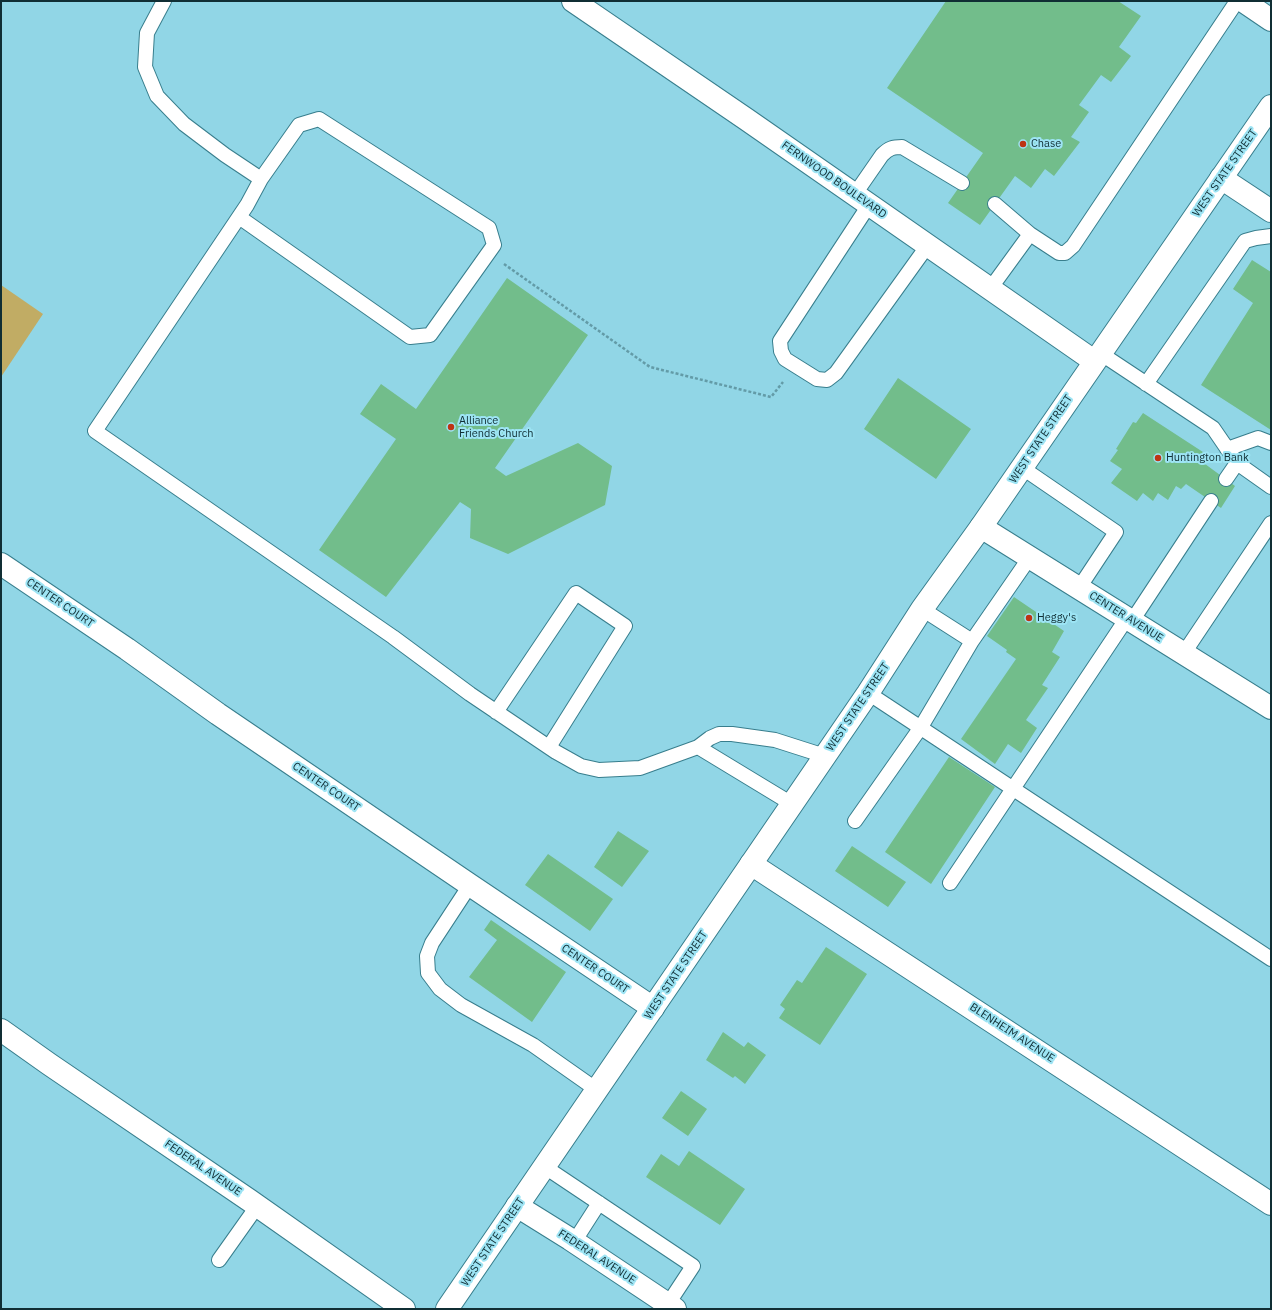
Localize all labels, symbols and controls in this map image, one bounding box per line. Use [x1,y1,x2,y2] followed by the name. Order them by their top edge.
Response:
[1190,127,1260,219] street label: WEST STATE STREET
[1031,137,1061,151] place label: Chase
[779,139,889,221] street label: FERNWOOD BOULEVARD
[1018,139,1028,149] marker: Chase
[1007,392,1075,486] street label: WEST STATE STREET
[459,414,533,440] place label: Alliance Friends Church
[446,422,456,432] marker: Alliance Friends Church
[1166,451,1249,465] place label: Huntington Bank
[1153,453,1163,463] marker: Huntington Bank
[24,576,96,630] street label: CENTER COURT
[1087,589,1165,645] street label: CENTER AVENUE
[1037,611,1076,625] place label: Heggy's
[1024,613,1034,623] marker: Heggy's
[824,660,892,754] street label: WEST STATE STREET
[290,760,362,814] street label: CENTER COURT
[642,928,710,1022] street label: WEST STATE STREET
[559,942,631,996] street label: CENTER COURT
[967,1001,1057,1065] street label: BLENHEIM AVENUE
[162,1137,244,1199] street label: FEDERAL AVENUE
[459,1195,527,1289] street label: WEST STATE STREET
[556,1227,638,1287] street label: FEDERAL AVENUE

